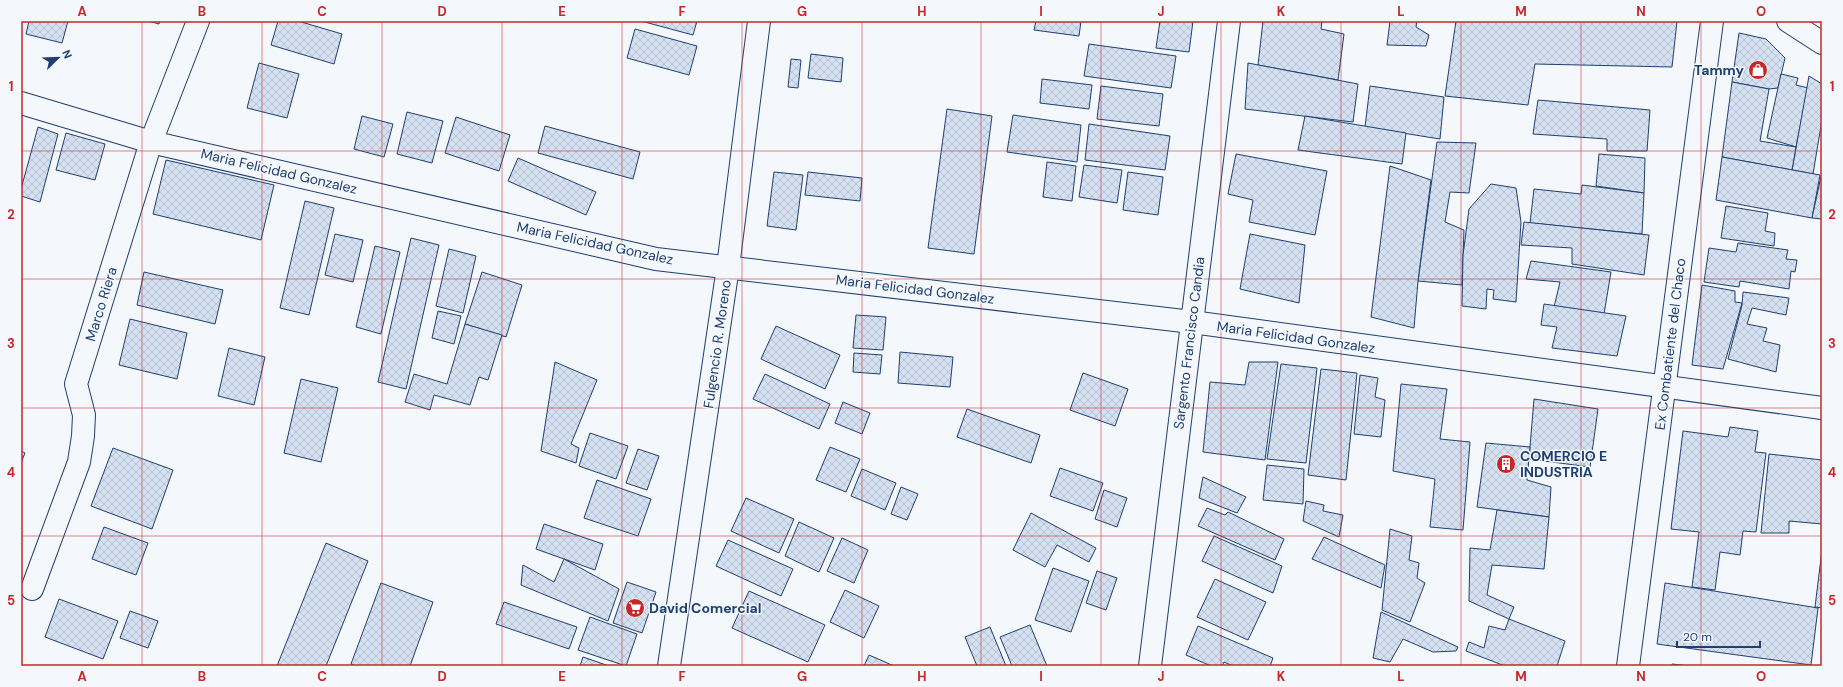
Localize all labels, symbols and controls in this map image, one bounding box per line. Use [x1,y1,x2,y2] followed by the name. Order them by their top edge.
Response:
[77,3,87,20] text: A
[198,3,206,20] text: B
[317,3,327,20] text: C
[437,3,447,20] text: D
[558,3,566,20] text: E
[678,3,686,20] text: F
[797,3,807,20] text: G
[917,3,927,20] text: H
[1039,3,1043,20] text: I
[1157,3,1165,20] text: J
[1277,3,1286,20] text: K
[1397,3,1405,20] text: L
[1515,3,1527,20] text: M
[1636,3,1646,20] text: N
[1756,3,1766,20] text: O
[38,38,78,78] north arrow
[59,48,75,61] text: N
[1747,59,1769,81] shop icon: Tammy
[1694,61,1745,79] place label: Tammy
[9,78,13,95] text: 1
[1830,78,1834,95] text: 1
[199,144,359,198] street label: Maria Felicidad Gonzalez
[7,206,15,223] text: 2
[1828,206,1836,223] text: 2
[515,218,675,268] street label: Maria Felicidad Gonzalez
[1169,256,1209,430] street label: Sargento Francisco Candia
[1651,257,1689,431] street label: Ex Combatiente del Chaco
[81,265,121,343] street label: Marco Riera
[835,270,995,308] street label: Maria Felicidad Gonzalez
[699,279,735,409] street label: Fulgencio R. Moreno
[1216,317,1376,357] street label: Maria Felicidad Gonzalez
[7,335,15,352] text: 3
[1828,335,1836,352] text: 3
[1520,447,1607,481] place label: COMERCIO E INDUSTRIA
[1495,453,1517,475] building icon: COMERCIO E INDUSTRIA
[7,464,15,481] text: 4
[1828,464,1836,481] text: 4
[7,592,15,609] text: 5
[1828,592,1836,609] text: 5
[624,597,646,619] supermarket icon: David Comercial
[649,599,761,617] place label: David Comercial
[1677,623,1760,649] scale bar
[1683,629,1712,645] text: 20 m
[77,668,87,685] text: A
[198,668,206,685] text: B
[317,668,327,685] text: C
[437,668,447,685] text: D
[558,668,566,685] text: E
[678,668,686,685] text: F
[797,668,807,685] text: G
[917,668,927,685] text: H
[1039,668,1043,685] text: I
[1157,668,1165,685] text: J
[1277,668,1286,685] text: K
[1397,668,1405,685] text: L
[1515,668,1527,685] text: M
[1636,668,1646,685] text: N
[1756,668,1766,685] text: O

